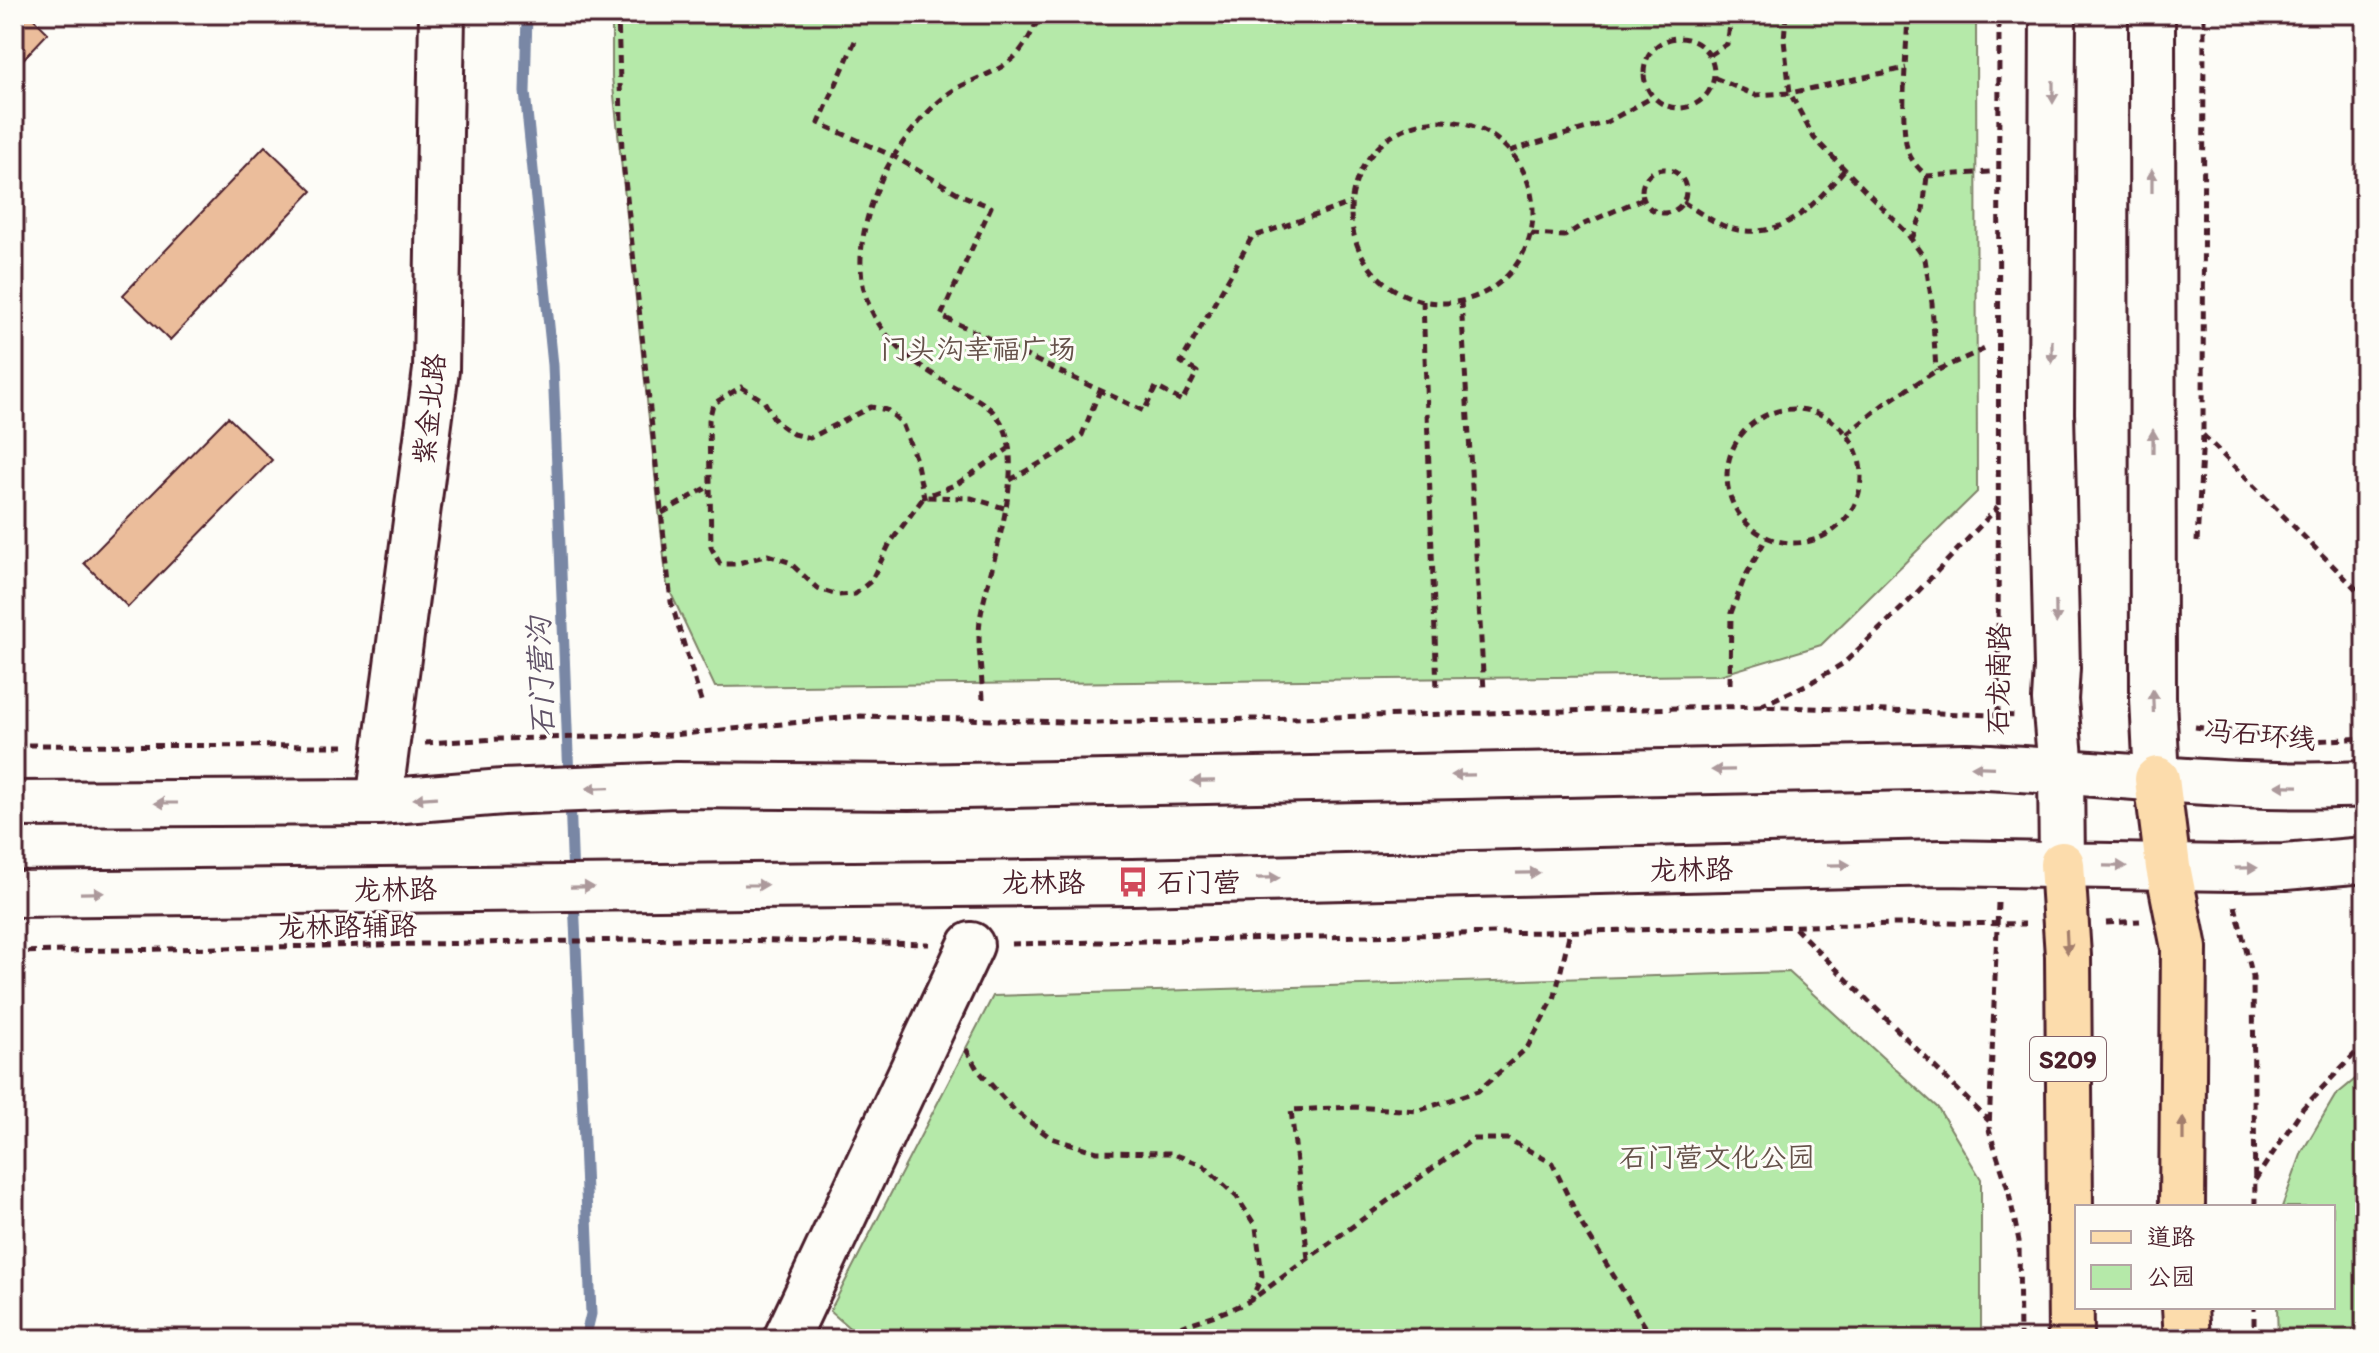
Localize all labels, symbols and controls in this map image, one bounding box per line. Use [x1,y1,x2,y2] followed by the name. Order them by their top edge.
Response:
[2047,80,2059,105] one-way arrow
[2146,168,2158,193] one-way arrow
[880,332,1076,366] park label: 门头沟幸福广场
[2045,340,2058,365] one-way arrow
[406,352,452,466] street label: 紫金北路
[2147,428,2159,453] one-way arrow
[2049,600,2062,625] one-way arrow
[520,613,561,738] water label: 石门营沟
[1980,623,2016,735] street label: 石龙南路
[2147,688,2160,713] one-way arrow
[2203,712,2317,756] street label: 冯石环线
[1970,761,1995,774] one-way arrow
[1710,764,1735,776] one-way arrow
[1450,769,1475,782] one-way arrow
[1190,775,1215,787] one-way arrow
[2274,780,2299,792] one-way arrow
[585,782,610,795] one-way arrow
[412,792,437,805] one-way arrow
[153,797,178,809] one-way arrow
[1649,851,1733,887] street label: 龙林路
[1827,859,1852,872] one-way arrow
[2103,859,2128,872] one-way arrow
[2234,862,2259,874] one-way arrow
[1001,865,1085,899] street label: 龙林路
[1116,865,1150,899] bus stop icon: 石门营
[1157,865,1241,899] place label: 石门营
[1516,866,1541,879] one-way arrow
[353,871,437,907] street label: 龙林路
[1256,872,1281,885] one-way arrow
[744,879,769,891] one-way arrow
[570,880,595,893] one-way arrow
[80,887,105,899] one-way arrow
[277,908,417,944] street label: 龙林路辅路
[2061,930,2074,955] one-way arrow
[2030,1037,2106,1081] road number: S209
[2177,1116,2189,1141] one-way arrow
[1619,1140,1815,1174] park label: 石门营文化公园
[2075,1205,2335,1309] legend
[2147,1222,2195,1251] text: 道路
[2147,1262,2195,1291] text: 公园

